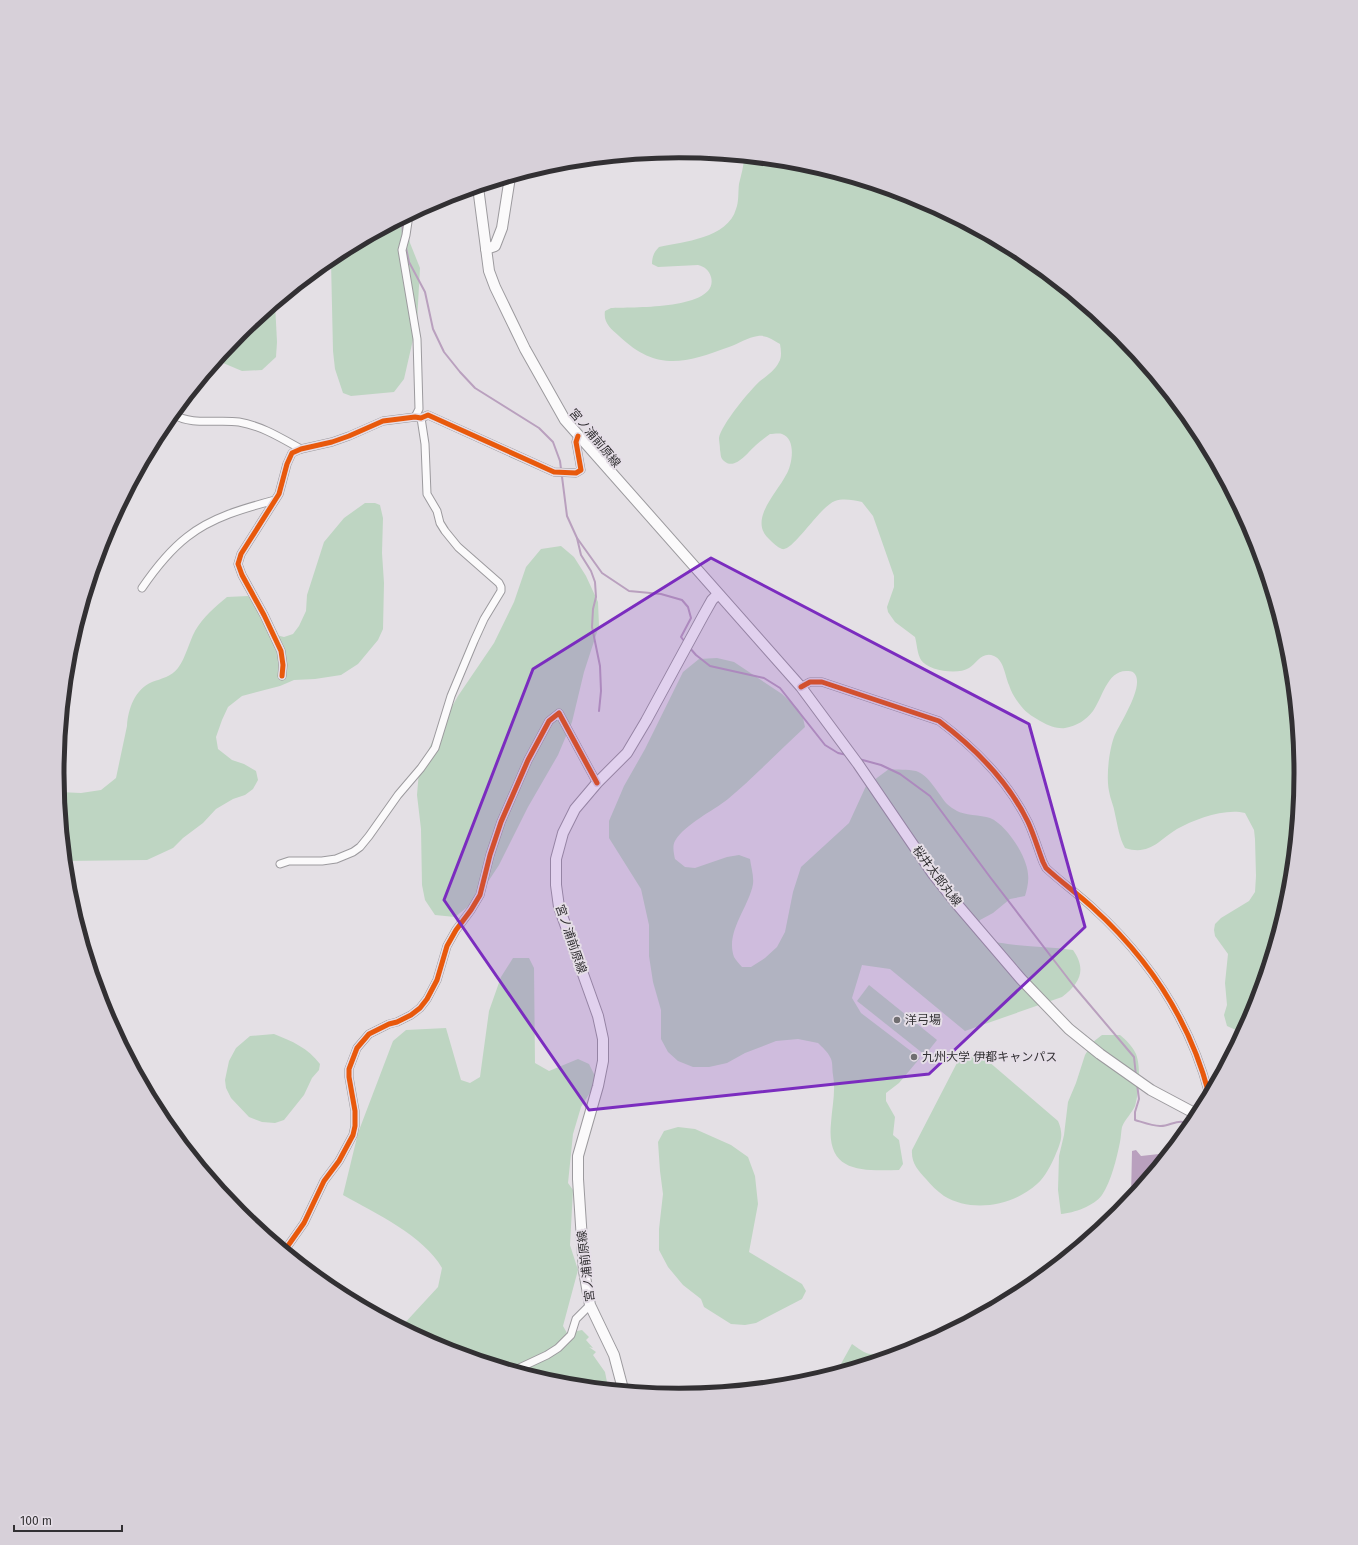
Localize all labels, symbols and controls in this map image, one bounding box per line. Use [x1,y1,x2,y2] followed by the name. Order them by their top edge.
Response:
[566,406,624,470] street label: 宮ノ浦前原線
[910,843,964,909] street label: 桜井太郎丸線
[553,903,589,975] street label: 宮ノ浦前原線
[905,1013,941,1027] place label: 洋弓場
[892,1015,902,1025] marker: 洋弓場
[922,1050,1057,1064] place label: 九州大学 伊都キャンパス
[909,1052,919,1062] marker: 九州大学 伊都キャンパス
[575,1229,597,1303] street label: 宮ノ浦前原線
[14,1507,122,1533] scale bar
[20,1514,52,1528] text: 100 m

